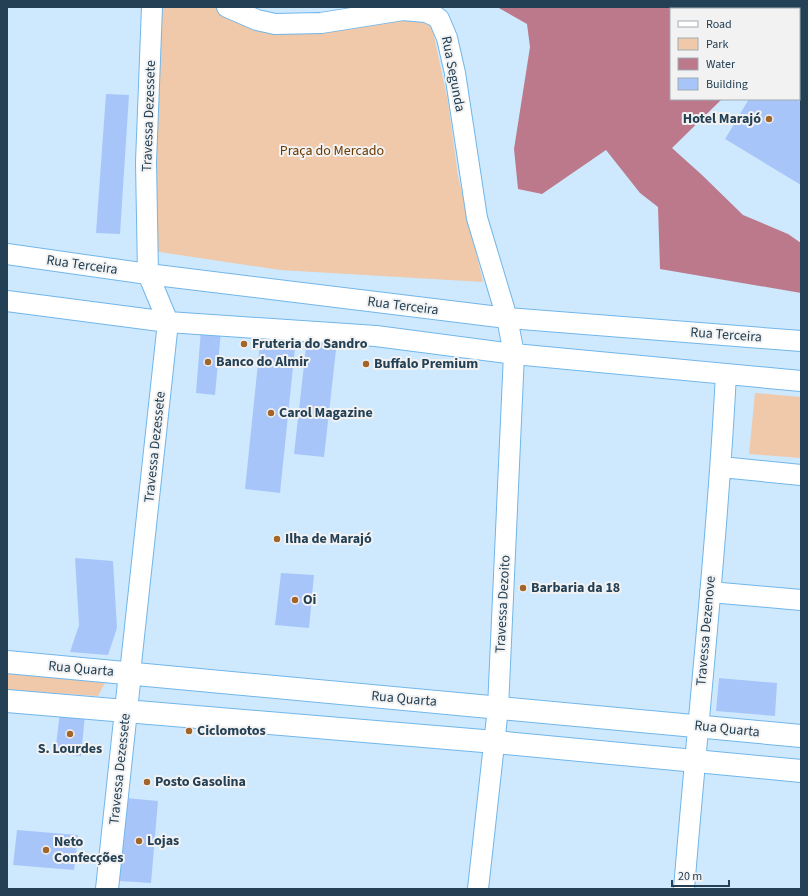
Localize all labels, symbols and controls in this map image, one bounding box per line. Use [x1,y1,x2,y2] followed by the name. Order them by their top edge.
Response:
[670,8,800,100] legend
[706,16,732,33] text: Road
[436,34,470,114] street label: Rua Segunda
[706,36,728,53] text: Park
[706,56,736,73] text: Water
[137,60,161,172] street label: Travessa Dezessete
[706,76,748,93] text: Building
[683,109,761,129] place label: Hotel Marajó
[764,114,774,124] marker: Hotel Marajó
[280,141,384,161] park label: Praça do Mercado
[45,250,119,280] street label: Rua Terceira
[366,292,440,320] street label: Rua Terceira
[690,323,762,347] street label: Rua Terceira
[252,334,368,354] place label: Fruteria do Sandro
[239,339,249,349] marker: Fruteria do Sandro
[216,352,309,372] place label: Banco do Almir
[374,354,478,374] place label: Buffalo Premium
[203,357,213,367] marker: Banco do Almir
[361,359,371,369] marker: Buffalo Premium
[139,390,171,504] street label: Travessa Dezessete
[279,403,373,423] place label: Carol Magazine
[266,408,276,418] marker: Carol Magazine
[285,529,372,549] place label: Ilha de Marajó
[272,534,282,544] marker: Ilha de Marajó
[490,555,516,653] street label: Travessa Dezoito
[691,575,721,687] street label: Travessa Dezenove
[531,578,620,598] place label: Barbaria da 18
[518,583,528,593] marker: Barbaria da 18
[303,590,317,610] place label: Oi
[290,595,300,605] marker: Oi
[47,656,115,682] street label: Rua Quarta
[370,686,438,712] street label: Rua Quarta
[104,712,136,826] street label: Travessa Dezessete
[693,716,761,742] street label: Rua Quarta
[197,721,266,741] place label: Ciclomotos
[184,726,194,736] marker: Ciclomotos
[65,729,75,739] marker: S. Lourdes
[38,739,102,759] place label: S. Lourdes
[155,772,246,792] place label: Posto Gasolina
[142,777,152,787] marker: Posto Gasolina
[147,831,179,851] place label: Lojas
[54,832,123,868] place label: Neto Confecções
[134,836,144,846] marker: Lojas
[41,845,51,855] marker: Neto Confecções
[672,862,729,888] scale bar
[678,868,702,885] text: 20 m

